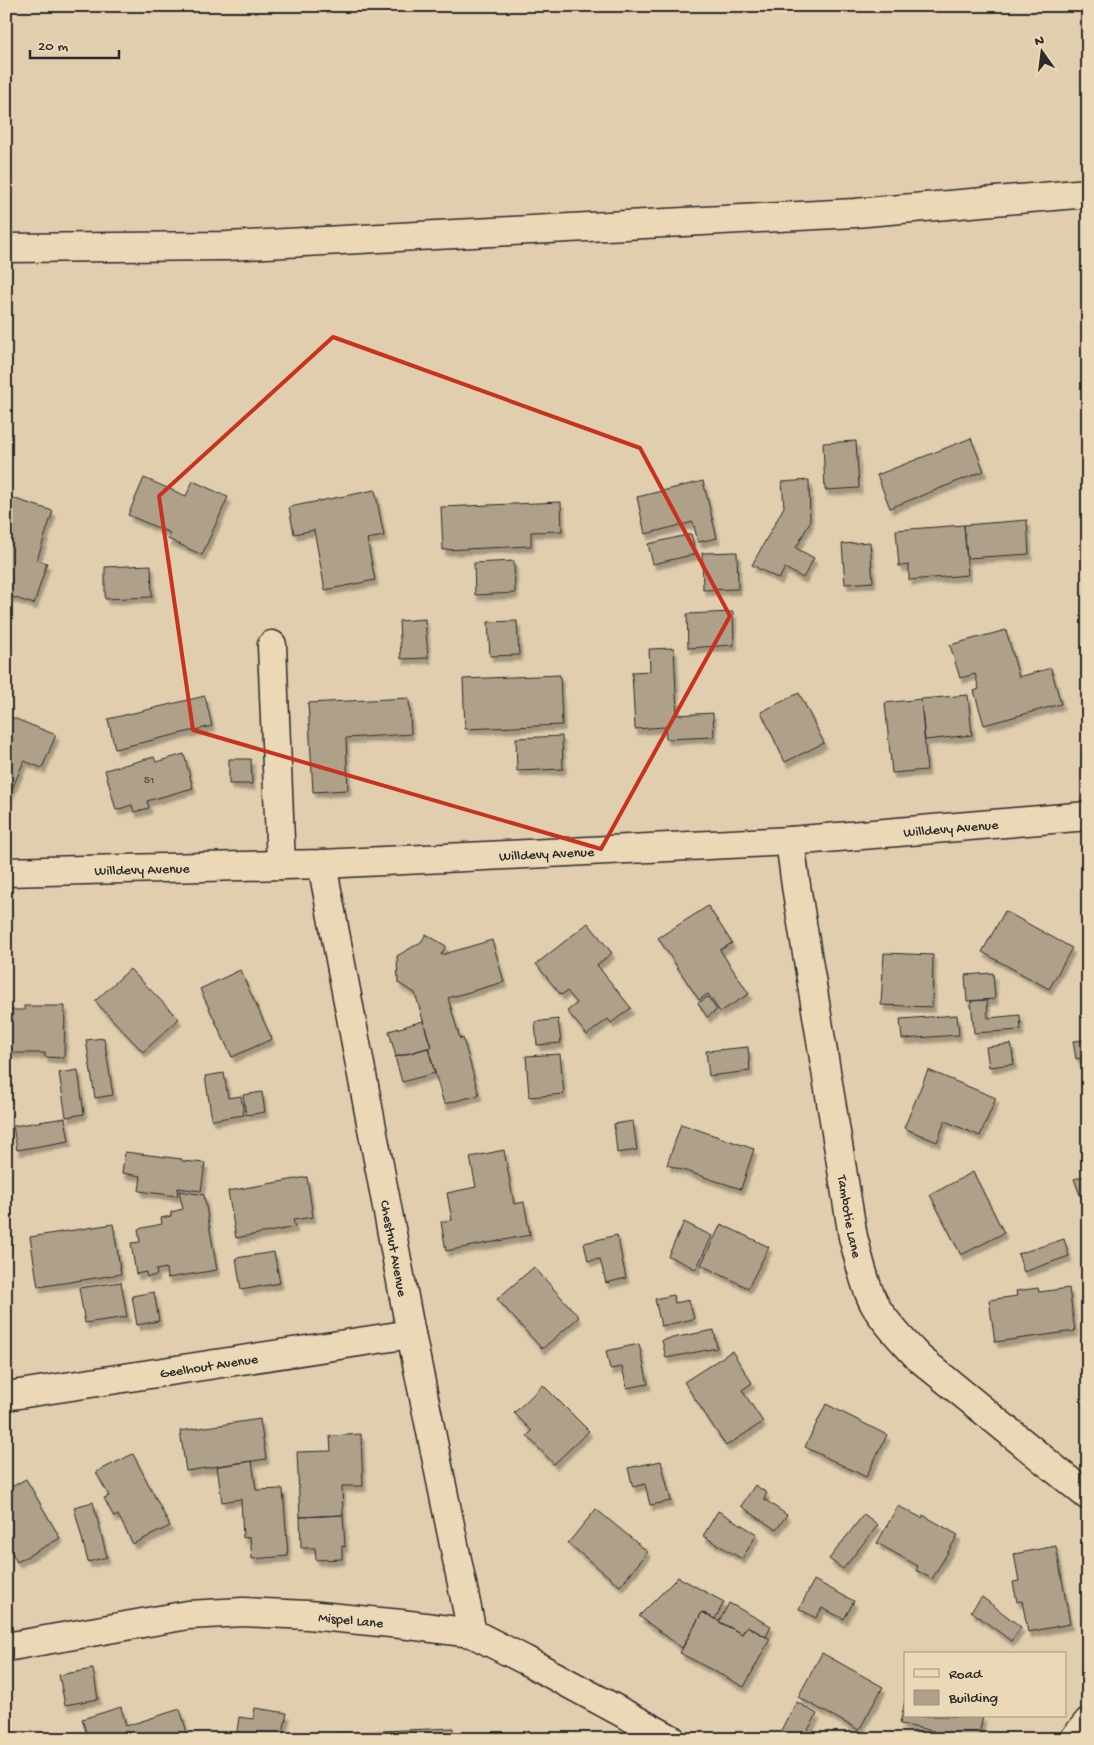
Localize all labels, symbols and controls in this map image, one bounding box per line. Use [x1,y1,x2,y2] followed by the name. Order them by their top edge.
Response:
[30,28,119,60] scale bar
[1016,28,1066,78] north arrow
[1033,32,1046,51] text: N
[38,38,68,56] text: 20 m
[144,775,154,787] house number: 51
[903,817,1000,842] street label: Willdevy Avenue
[499,845,595,866] street label: Willdevy Avenue
[94,861,191,881] street label: Willdevy Avenue
[832,1173,864,1261] street label: Tambotie Lane
[375,1199,410,1299] street label: Chestnut Avenue
[159,1351,260,1383] street label: Geelhout Avenue
[317,1610,385,1633] street label: Mispel Lane
[904,1652,1066,1718] legend
[949,1666,983,1684] text: Road
[948,1690,998,1708] text: Building

